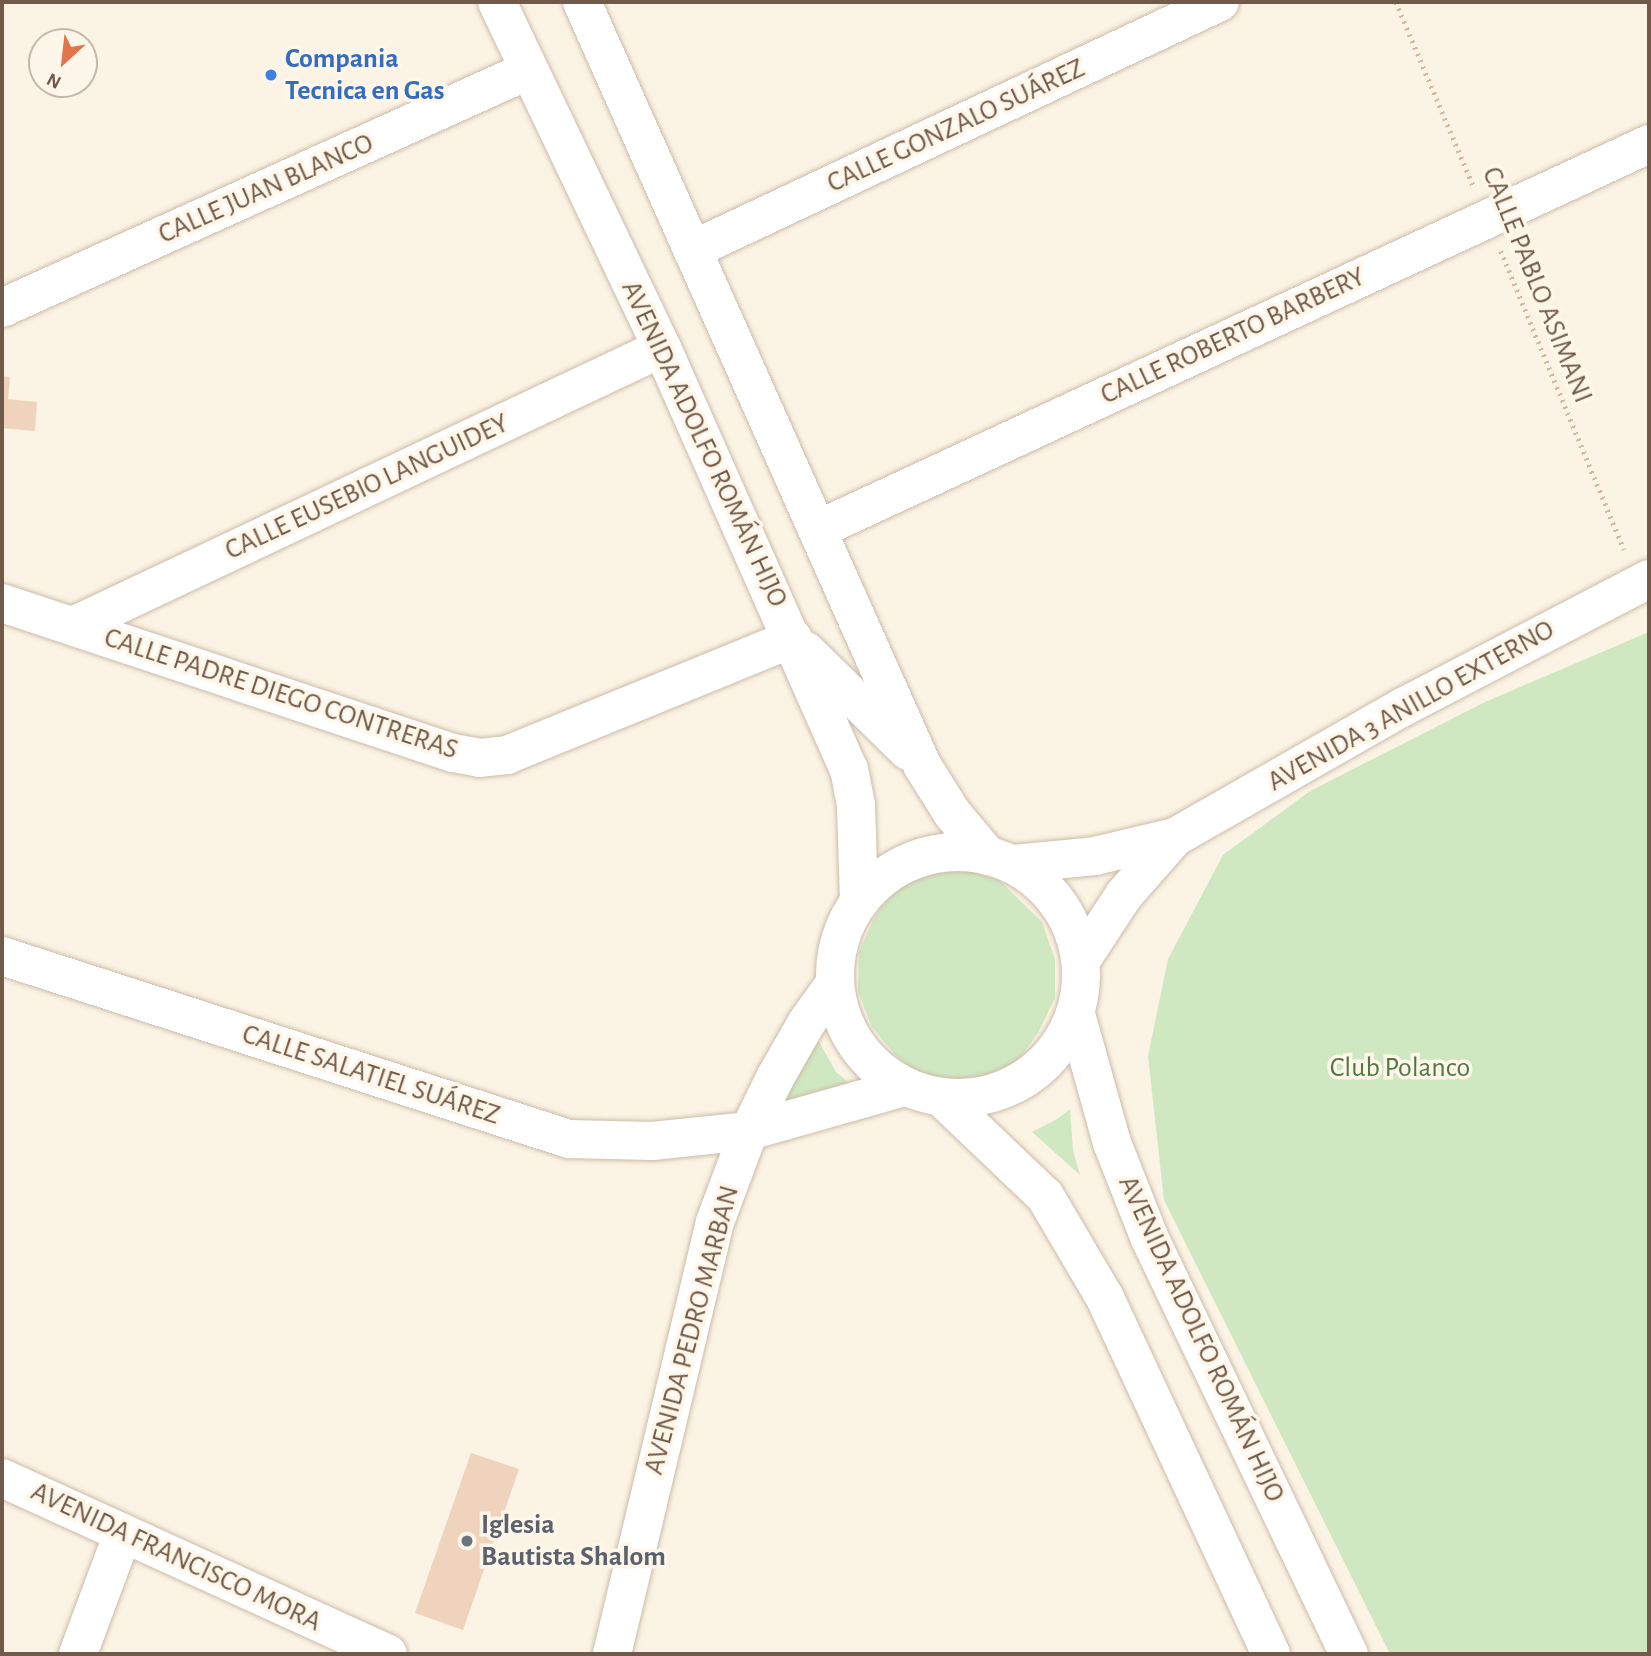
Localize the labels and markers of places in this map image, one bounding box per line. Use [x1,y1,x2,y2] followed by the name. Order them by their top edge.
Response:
[285,42,444,108] place label: Compania Tecnica en Gas
[263,67,279,83] marker: Compania Tecnica en Gas
[481,1508,666,1574] place label: Iglesia Bautista Shalom
[459,1533,475,1549] marker: Iglesia Bautista Shalom

